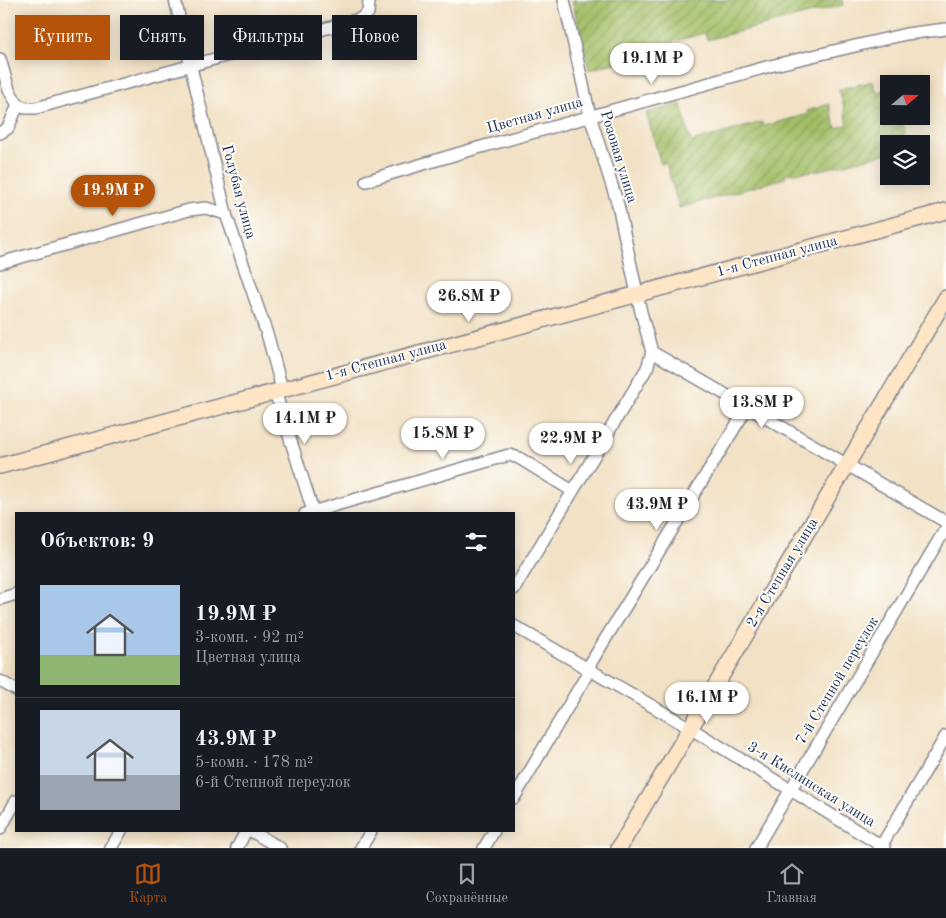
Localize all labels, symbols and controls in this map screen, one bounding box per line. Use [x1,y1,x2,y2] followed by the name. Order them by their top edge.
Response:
[15,15,110,60] chip: Купить
[120,15,204,60] chip: Снять
[214,15,322,60] chip: Фильтры
[332,15,417,60] chip: Новое
[606,42,698,85] pin: 19.1M ₽
[621,51,683,67] text: 19.1M ₽
[880,75,930,125] north arrow
[880,75,930,185] map controls
[485,95,585,137] street label: Цветная улица
[597,109,639,206] street label: Розовая улица
[880,135,930,185] button: layers
[218,143,258,241] street label: Голубая улица
[67,174,159,217] pin: 19.9M ₽
[82,183,144,199] text: 19.9M ₽
[715,233,840,280] street label: 1-я Степная улица
[423,280,515,323] pin: 26.8M ₽
[438,289,500,305] text: 26.8M ₽
[324,337,449,384] street label: 1-я Степная улица
[716,386,808,429] pin: 13.8M ₽
[731,395,793,411] text: 13.8M ₽
[259,402,351,445] pin: 14.1M ₽
[274,411,336,427] text: 14.1M ₽
[397,418,489,460] pin: 15.8M ₽
[525,422,617,465] pin: 22.9M ₽
[412,426,474,442] text: 15.8M ₽
[540,431,602,447] text: 22.9M ₽
[611,488,703,531] pin: 43.9M ₽
[626,497,688,513] text: 43.9M ₽
[745,515,822,630] street label: 2-я Степная улица
[462,528,490,556] icon: filters
[40,531,154,552] text: Объектов: 9
[195,604,277,625] text: 19.9M ₽
[80,605,140,665] icon: home
[794,614,882,747] street label: 7-й Степной переулок
[195,630,304,646] text: 3-комн. · 92 m²
[195,650,301,666] text: Цветная улица
[661,682,753,724] pin: 16.1M ₽
[676,690,738,706] text: 16.1M ₽
[195,729,277,750] text: 43.9M ₽
[80,730,140,790] icon: home
[744,740,878,831] street label: 3-я Кислинская улица
[195,755,313,771] text: 5-комн. · 178 m²
[195,775,351,791] text: 6-й Степной переулок
[129,860,167,907] tab: Карта
[425,860,508,907] tab: Сохранённые
[766,860,817,907] tab: Главная

